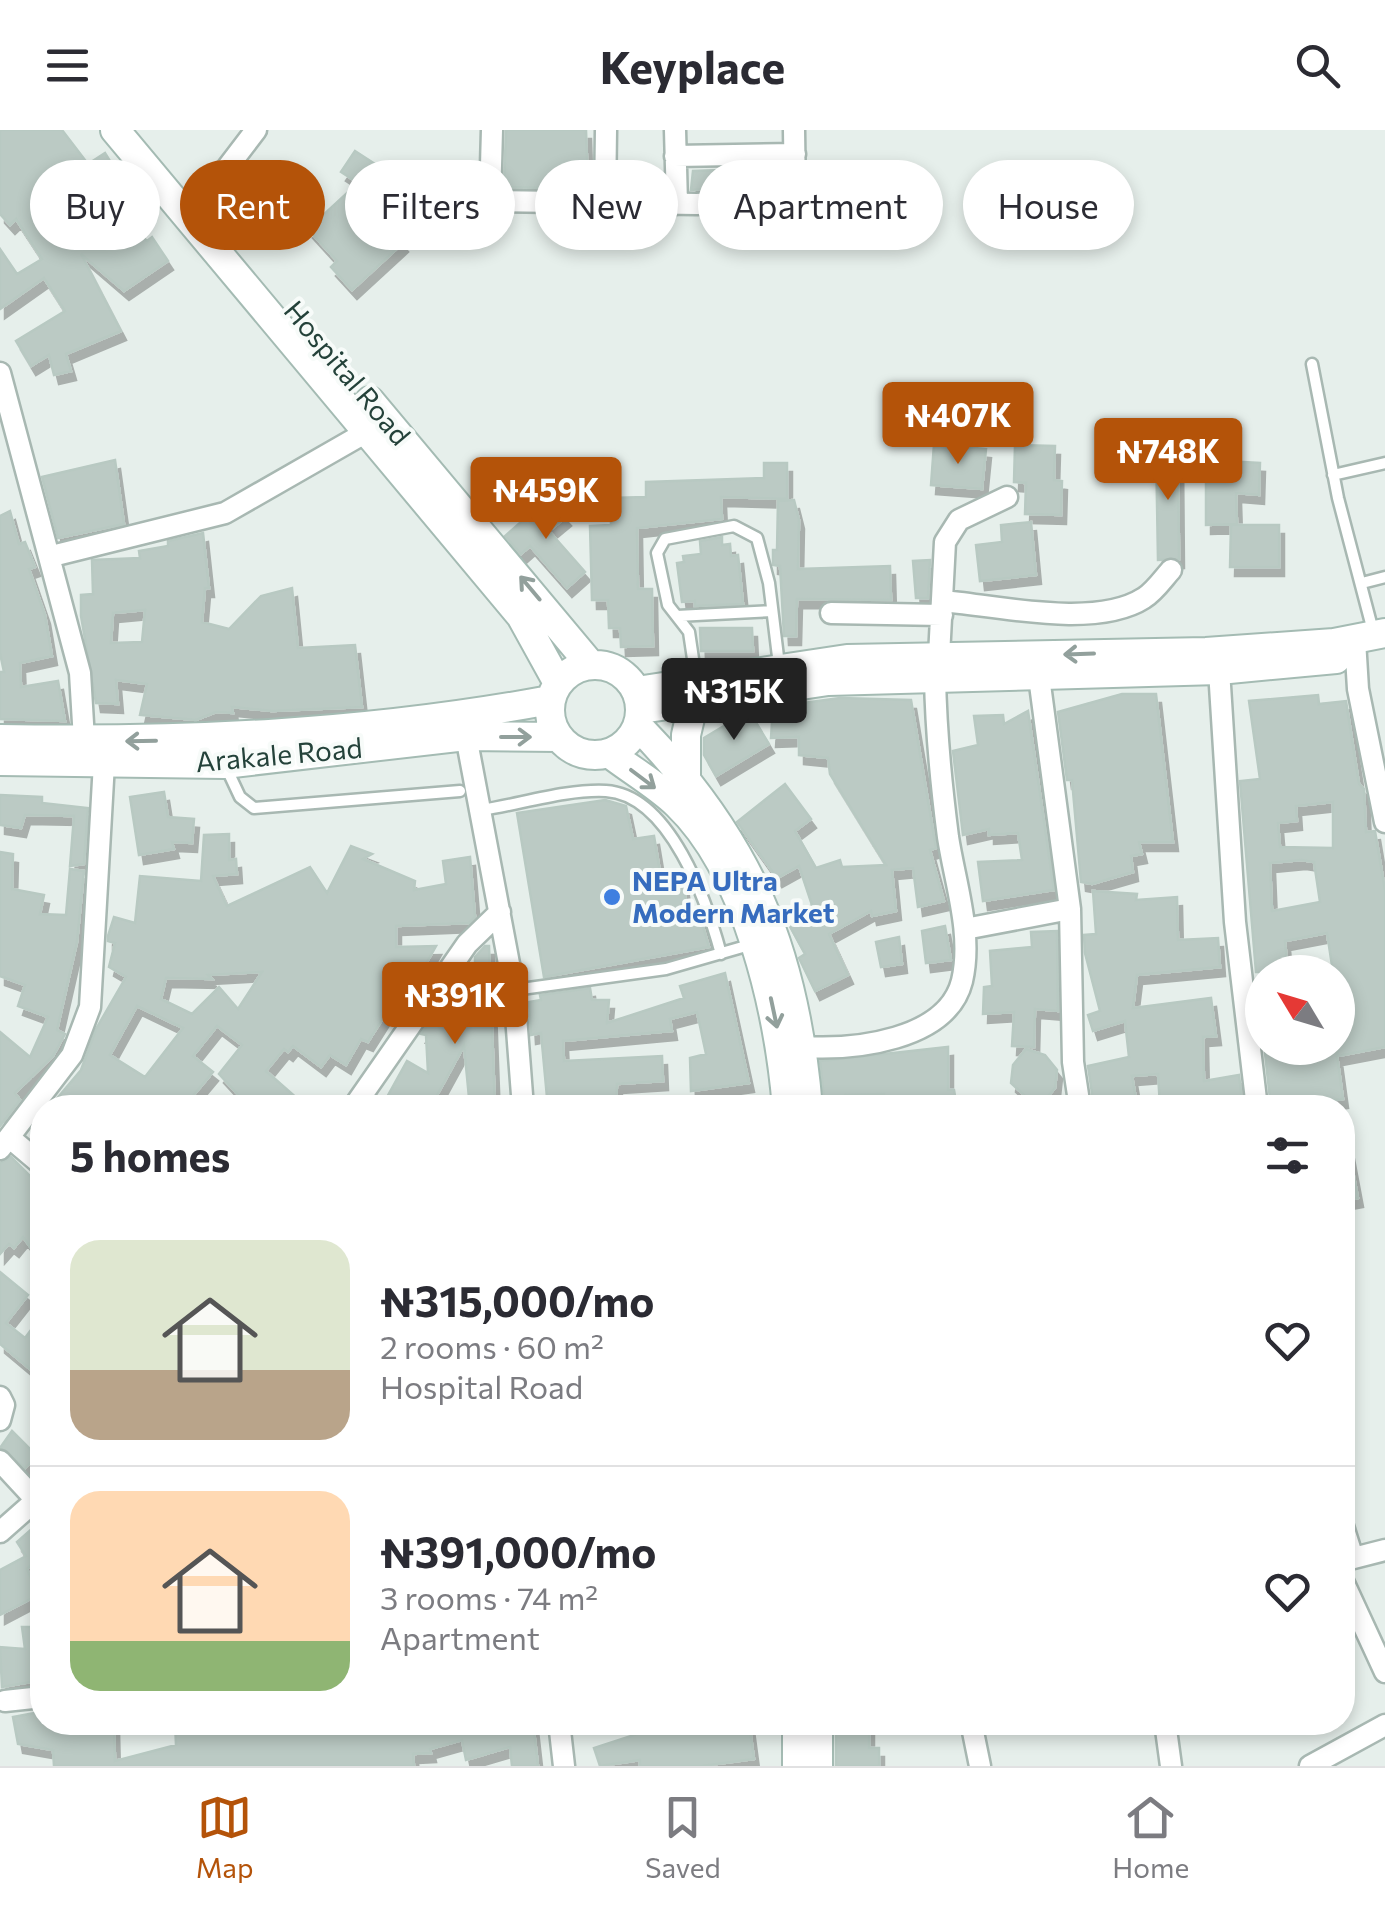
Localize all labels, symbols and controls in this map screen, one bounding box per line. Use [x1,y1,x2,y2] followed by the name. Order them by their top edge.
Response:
[40,38,95,93] icon: menu
[600,38,785,93] text: Keyplace
[1290,38,1345,93] icon: search
[30,160,160,250] chip: Buy
[180,160,325,250] chip: Rent
[345,160,515,250] chip: Filters
[535,160,678,250] chip: New
[698,160,943,250] chip: Apartment
[963,160,1134,250] chip: House
[278,293,418,451] street label: Hospital Road
[888,382,1028,467] pin: ₦407K
[904,394,1012,434] text: ₦407K
[1098,418,1238,503] pin: ₦748K
[1116,430,1220,470] text: ₦748K
[476,457,616,542] pin: ₦459K
[493,469,599,509] text: ₦459K
[519,575,541,601] one-way arrow
[1063,644,1095,663] one-way arrow
[664,658,804,743] pin: ₦315K
[684,670,784,710] text: ₦315K
[498,728,531,746] one-way arrow
[194,730,364,778] street label: Arakale Road
[125,732,157,751] one-way arrow
[629,768,656,789] one-way arrow
[632,863,835,929] place label: NEPA Ultra Modern Market
[601,886,623,908] marker: NEPA Ultra Modern Market
[1245,955,1355,1065] north arrow
[1245,955,1355,1065] map controls
[385,962,525,1047] pin: ₦391K
[404,974,506,1014] text: ₦391K
[766,996,785,1028] one-way arrow
[1260,1128,1315,1183] icon: filters
[70,1129,230,1181] text: 5 homes
[380,1274,654,1326] text: ₦315,000/mo
[150,1280,270,1400] icon: home
[1260,1313,1315,1368] icon: heart
[380,1326,604,1366] text: 2 rooms · 60 m²
[380,1366,583,1406] text: Hospital Road
[380,1525,656,1577] text: ₦391,000/mo
[150,1531,270,1651] icon: home
[1260,1564,1315,1619] icon: heart
[380,1577,598,1617] text: 3 rooms · 74 m²
[380,1617,540,1657] text: Apartment
[196,1790,254,1884] tab: Map
[645,1790,721,1884] tab: Saved
[1112,1790,1189,1884] tab: Home

